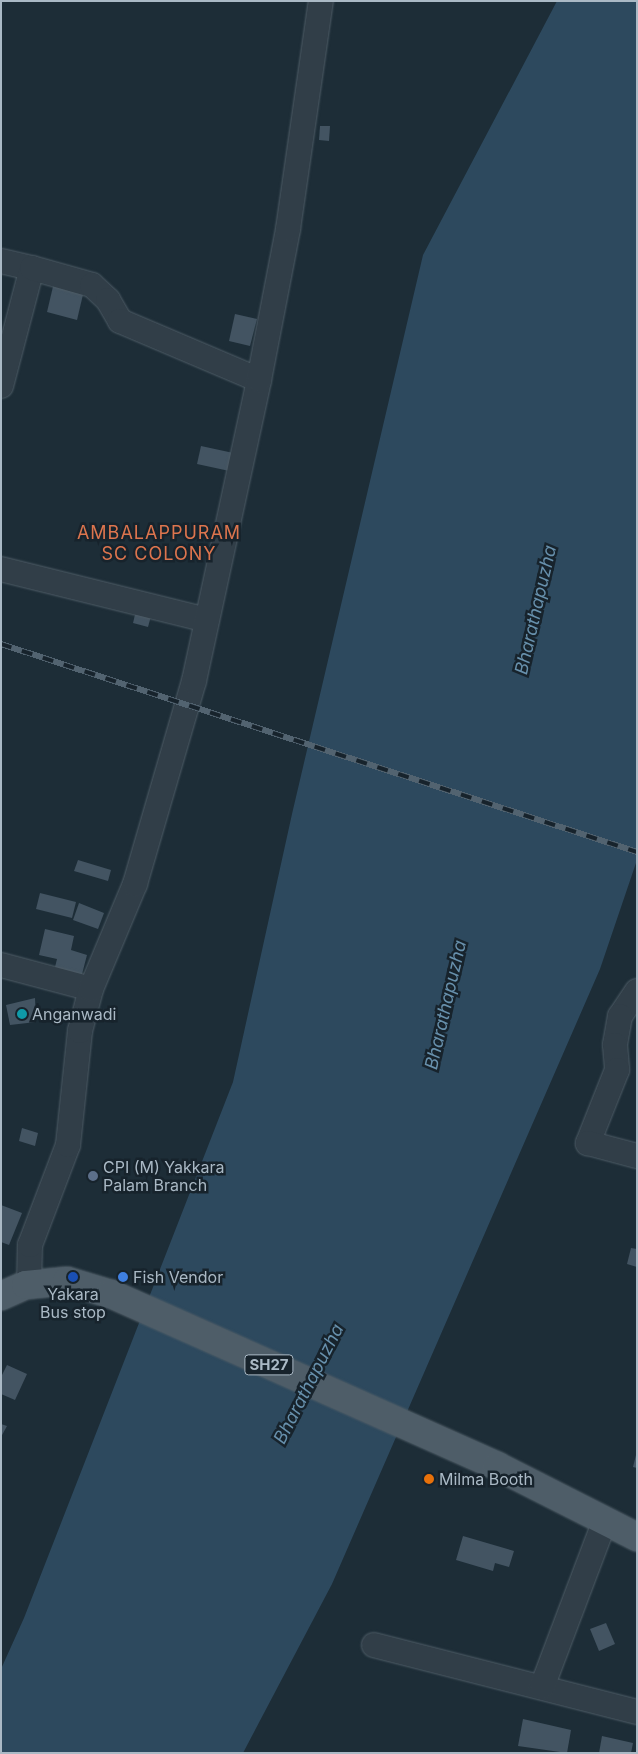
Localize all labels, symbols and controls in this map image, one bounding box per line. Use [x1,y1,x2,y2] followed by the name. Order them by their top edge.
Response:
[75,523,243,566] district label: AMBALAPPURAM SC COLONY
[511,543,561,677] water label: Bharathapuzha
[421,938,471,1072] water label: Bharathapuzha
[32,1004,116,1024] place label: Anganwadi
[16,1008,28,1020] marker: Anganwadi
[103,1157,225,1195] place label: CPI (M) Yakkara Palam Branch
[87,1170,99,1182] marker: CPI (M) Yakkara Palam Branch
[133,1267,223,1287] place label: Fish Vendor
[67,1271,79,1283] marker: Yakara Bus stop
[117,1271,129,1283] marker: Fish Vendor
[40,1284,106,1322] place label: Yakara Bus stop
[269,1320,349,1448] water label: Bharathapuzha
[244,1352,294,1378] road number: SH27
[439,1469,533,1489] place label: Milma Booth
[423,1473,435,1485] marker: Milma Booth

